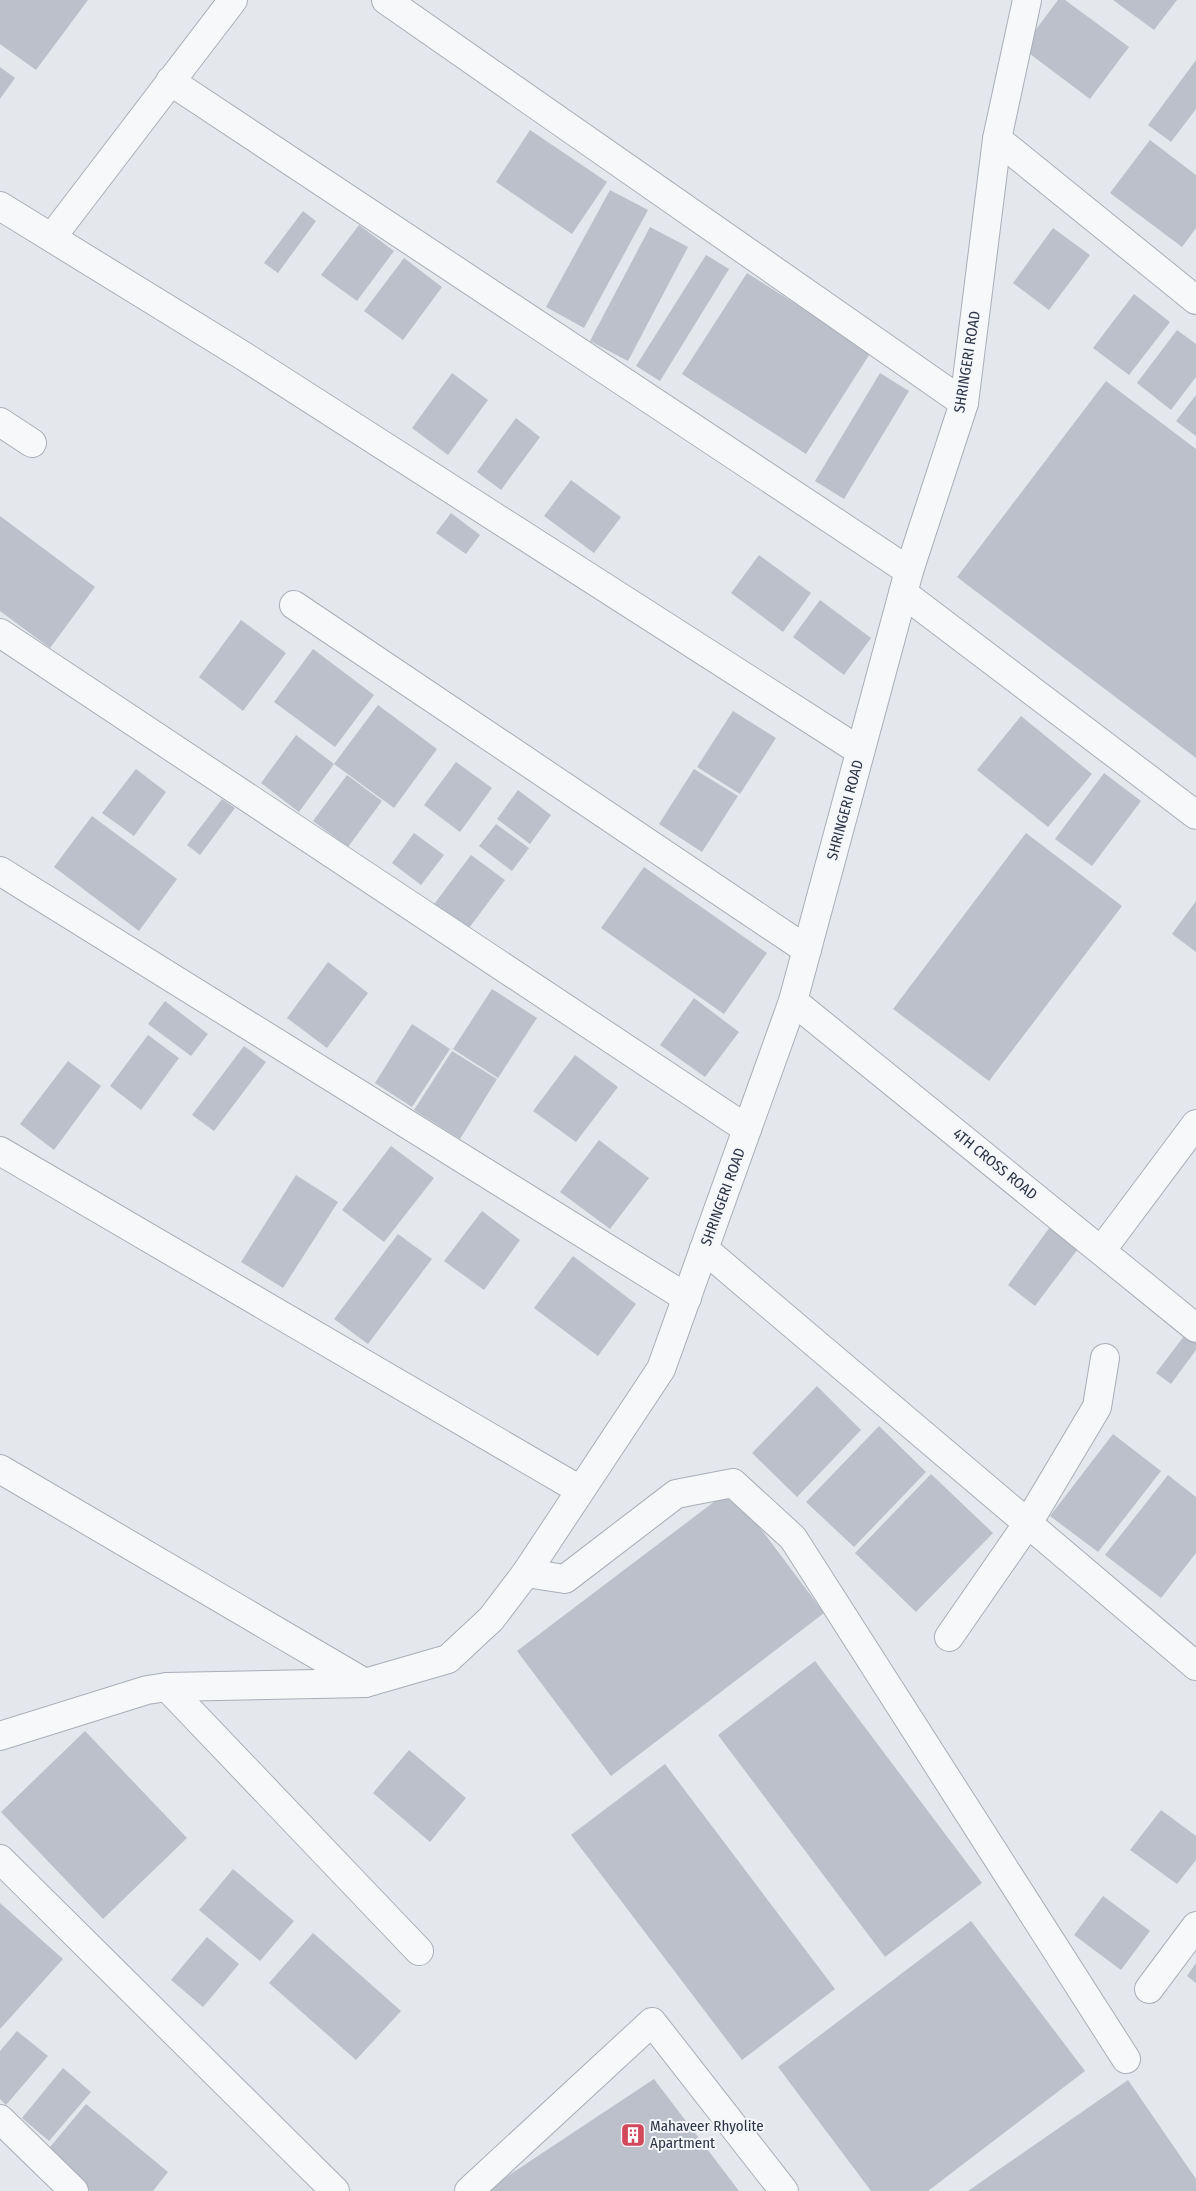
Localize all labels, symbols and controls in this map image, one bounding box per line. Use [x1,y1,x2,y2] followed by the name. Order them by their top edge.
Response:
[950,310,984,414] street label: SHRINGERI ROAD
[823,758,867,862] street label: SHRINGERI ROAD
[949,1125,1041,1203] street label: 4TH CROSS ROAD
[697,1146,749,1248] street label: SHRINGERI ROAD
[650,2117,764,2152] place label: Mahaveer Rhyolite Apartment
[620,2122,646,2148] building icon: Mahaveer Rhyolite Apartment

